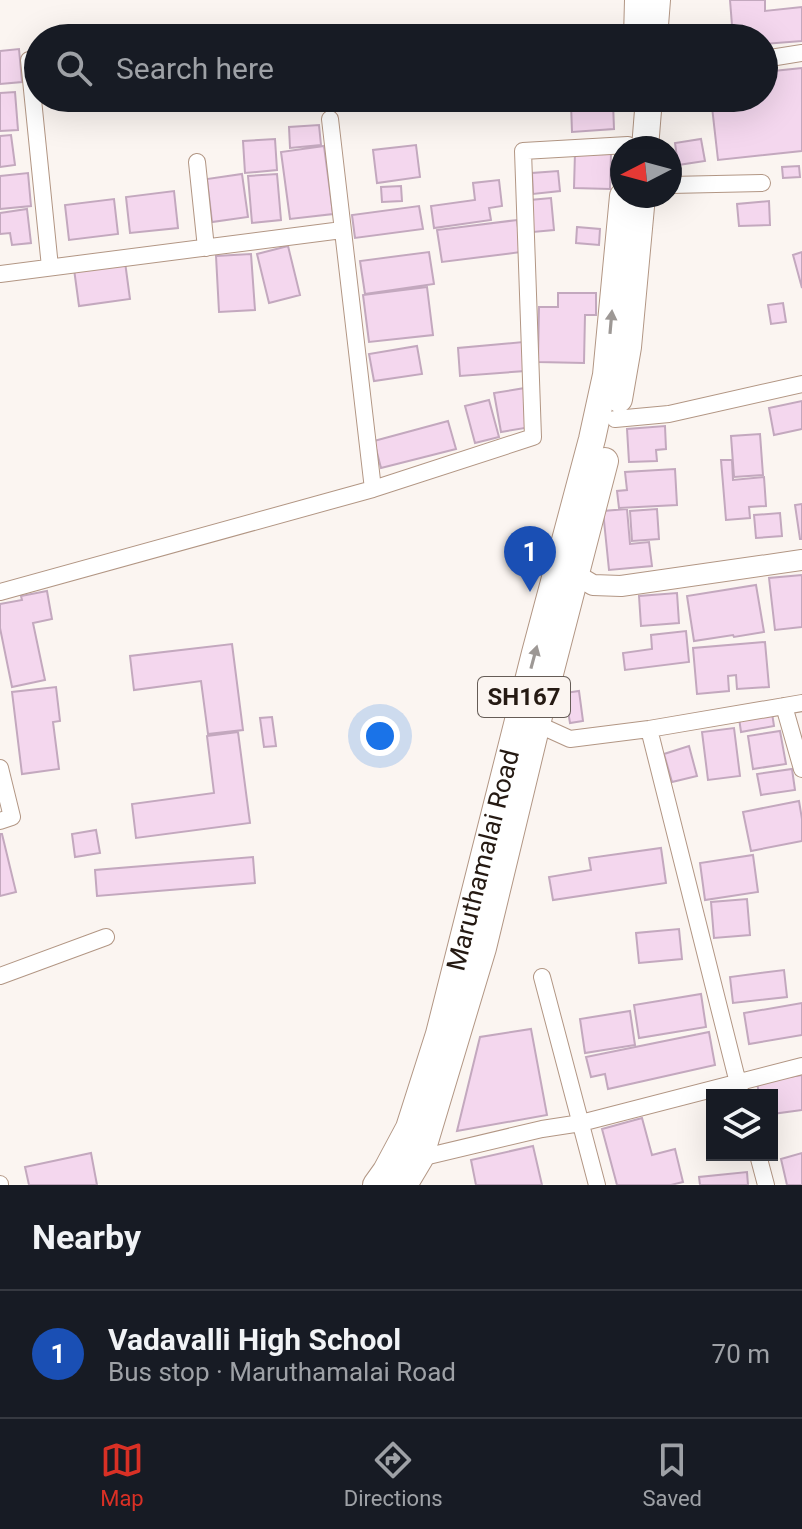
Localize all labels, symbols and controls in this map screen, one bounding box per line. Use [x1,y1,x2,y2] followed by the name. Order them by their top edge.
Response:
[24,24,778,112] search box
[52,46,96,90] icon: search
[116,51,274,86] text: Search here
[610,136,682,208] north arrow
[604,309,617,334] one-way arrow
[504,526,556,592] pin: 1
[529,644,541,669] one-way arrow
[478,677,570,717] road number: SH167
[360,716,400,756] your location
[441,746,525,974] street label: Maruthamalai Road
[706,1089,778,1161] map controls
[706,1089,778,1161] button: layers
[32,1217,141,1257] text: Nearby
[108,1322,401,1357] text: Vadavalli High School
[51,1339,65,1369] text: 1
[712,1339,770,1369] text: 70 m
[108,1357,456,1387] text: Bus stop · Maruthamalai Road
[100,1438,144,1511] tab: Map
[344,1438,443,1511] tab: Directions
[643,1438,702,1511] tab: Saved

